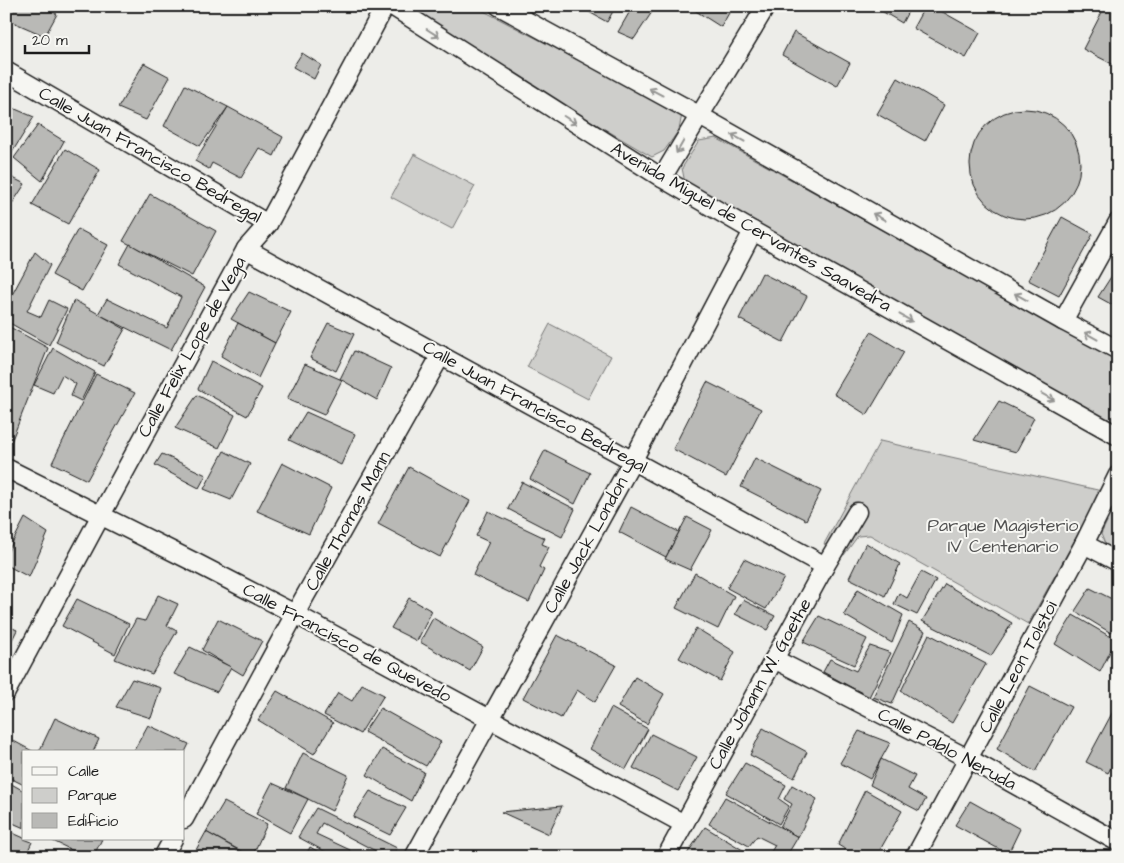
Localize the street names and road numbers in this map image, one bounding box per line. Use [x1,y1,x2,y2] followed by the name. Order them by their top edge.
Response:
[33,81,266,230] street label: Calle Juan Francisco Bedregal
[606,136,896,319] street label: Avenida Miguel de Cervantes Saavedra
[132,252,253,442] street label: Calle Felix Lope de Vega
[418,335,652,480] street label: Calle Juan Francisco Bedregal
[299,447,397,595] street label: Calle Thomas Mann
[538,472,634,618] street label: Calle Jack London
[238,577,456,709] street label: Calle Francisco de Quevedo
[702,594,818,774] street label: Calle Johann W. Goethe
[973,596,1064,737] street label: Calle Leon Tolstoi
[873,702,1021,796] street label: Calle Pablo Neruda

